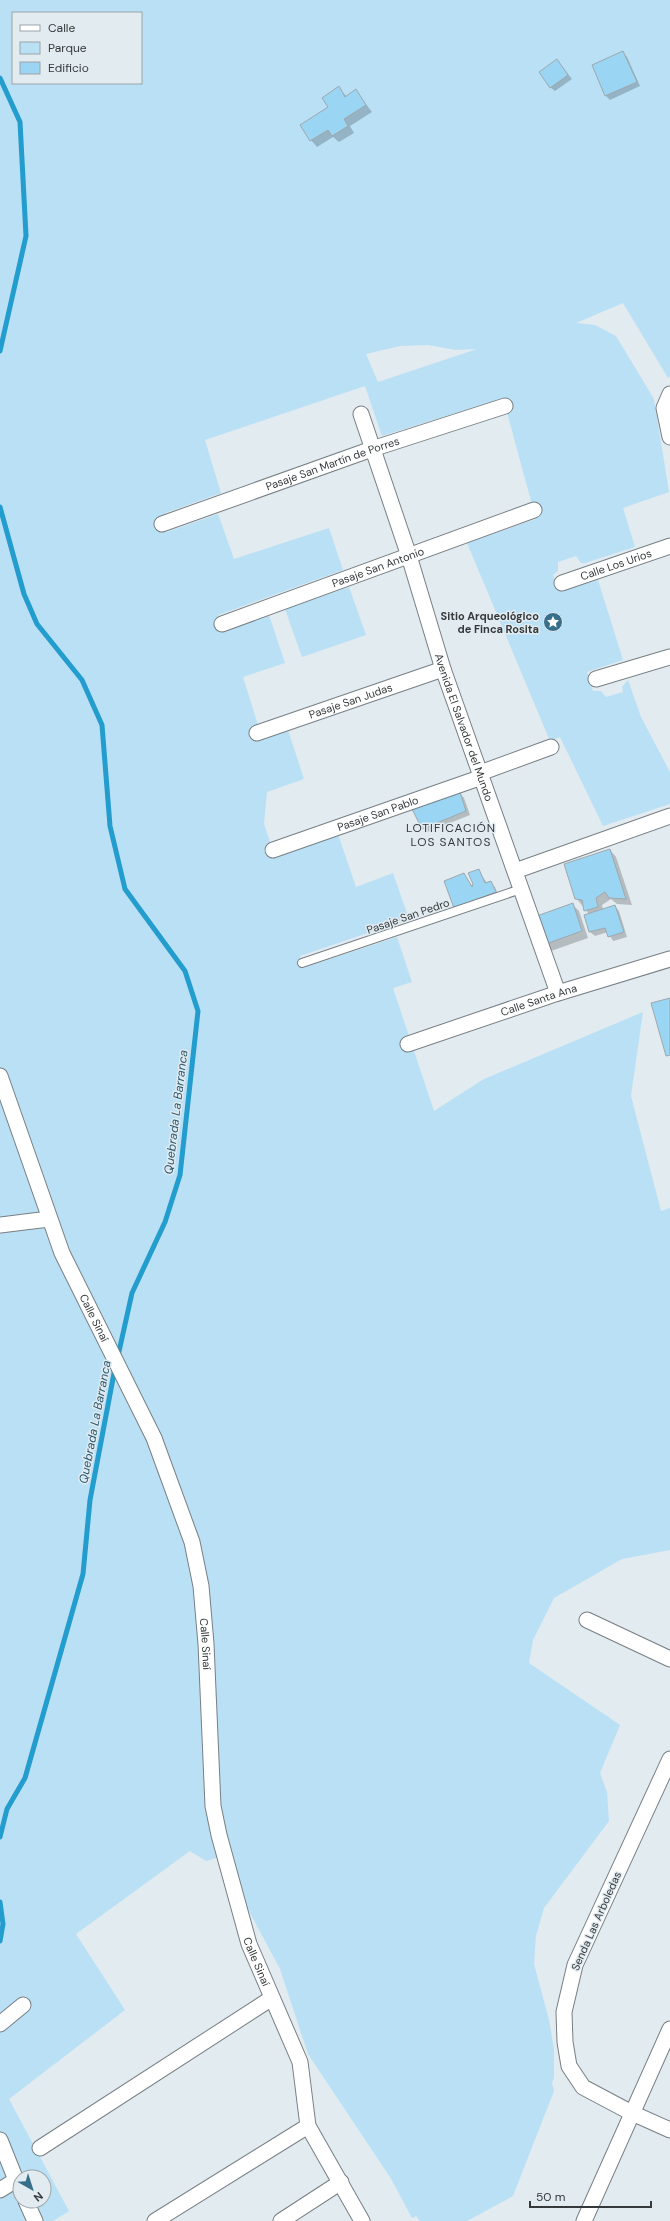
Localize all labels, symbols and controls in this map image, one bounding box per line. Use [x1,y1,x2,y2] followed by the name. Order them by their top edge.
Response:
[12,12,142,84] legend
[48,20,75,36] text: Calle
[48,40,87,56] text: Parque
[48,60,89,76] text: Edificio
[264,434,401,493] street label: Pasaje San Martín de Porres
[330,544,426,590] street label: Pasaje San Antonio
[578,546,653,583] street label: Calle Los Urios
[440,609,539,636] place label: Sitio Arqueológico de Finca Rosita
[542,611,564,633] place icon: Sitio Arqueológico de Finca Rosita
[432,652,496,803] street label: Avenida El Salvador del Mundo
[307,680,394,722] street label: Pasaje San Judas
[335,793,420,834] street label: Pasaje San Pablo
[406,820,496,850] district label: LOTIFICACIÓN LOS SANTOS
[365,895,451,937] street label: Pasaje San Pedro
[499,981,579,1019] street label: Calle Santa Ana
[160,1048,192,1175] water label: Quebrada La Barranca
[76,1292,112,1345] street label: Calle Sinaí
[75,1359,115,1485] water label: Quebrada La Barranca
[197,1618,214,1671] street label: Calle Sinaí
[568,1869,624,1973] street label: Senda Las Arboledas
[240,1936,274,1989] street label: Calle Sinaí
[12,2169,52,2209] north arrow
[530,2183,651,2209] scale bar
[31,2189,46,2205] text: N
[536,2189,565,2205] text: 50 m

